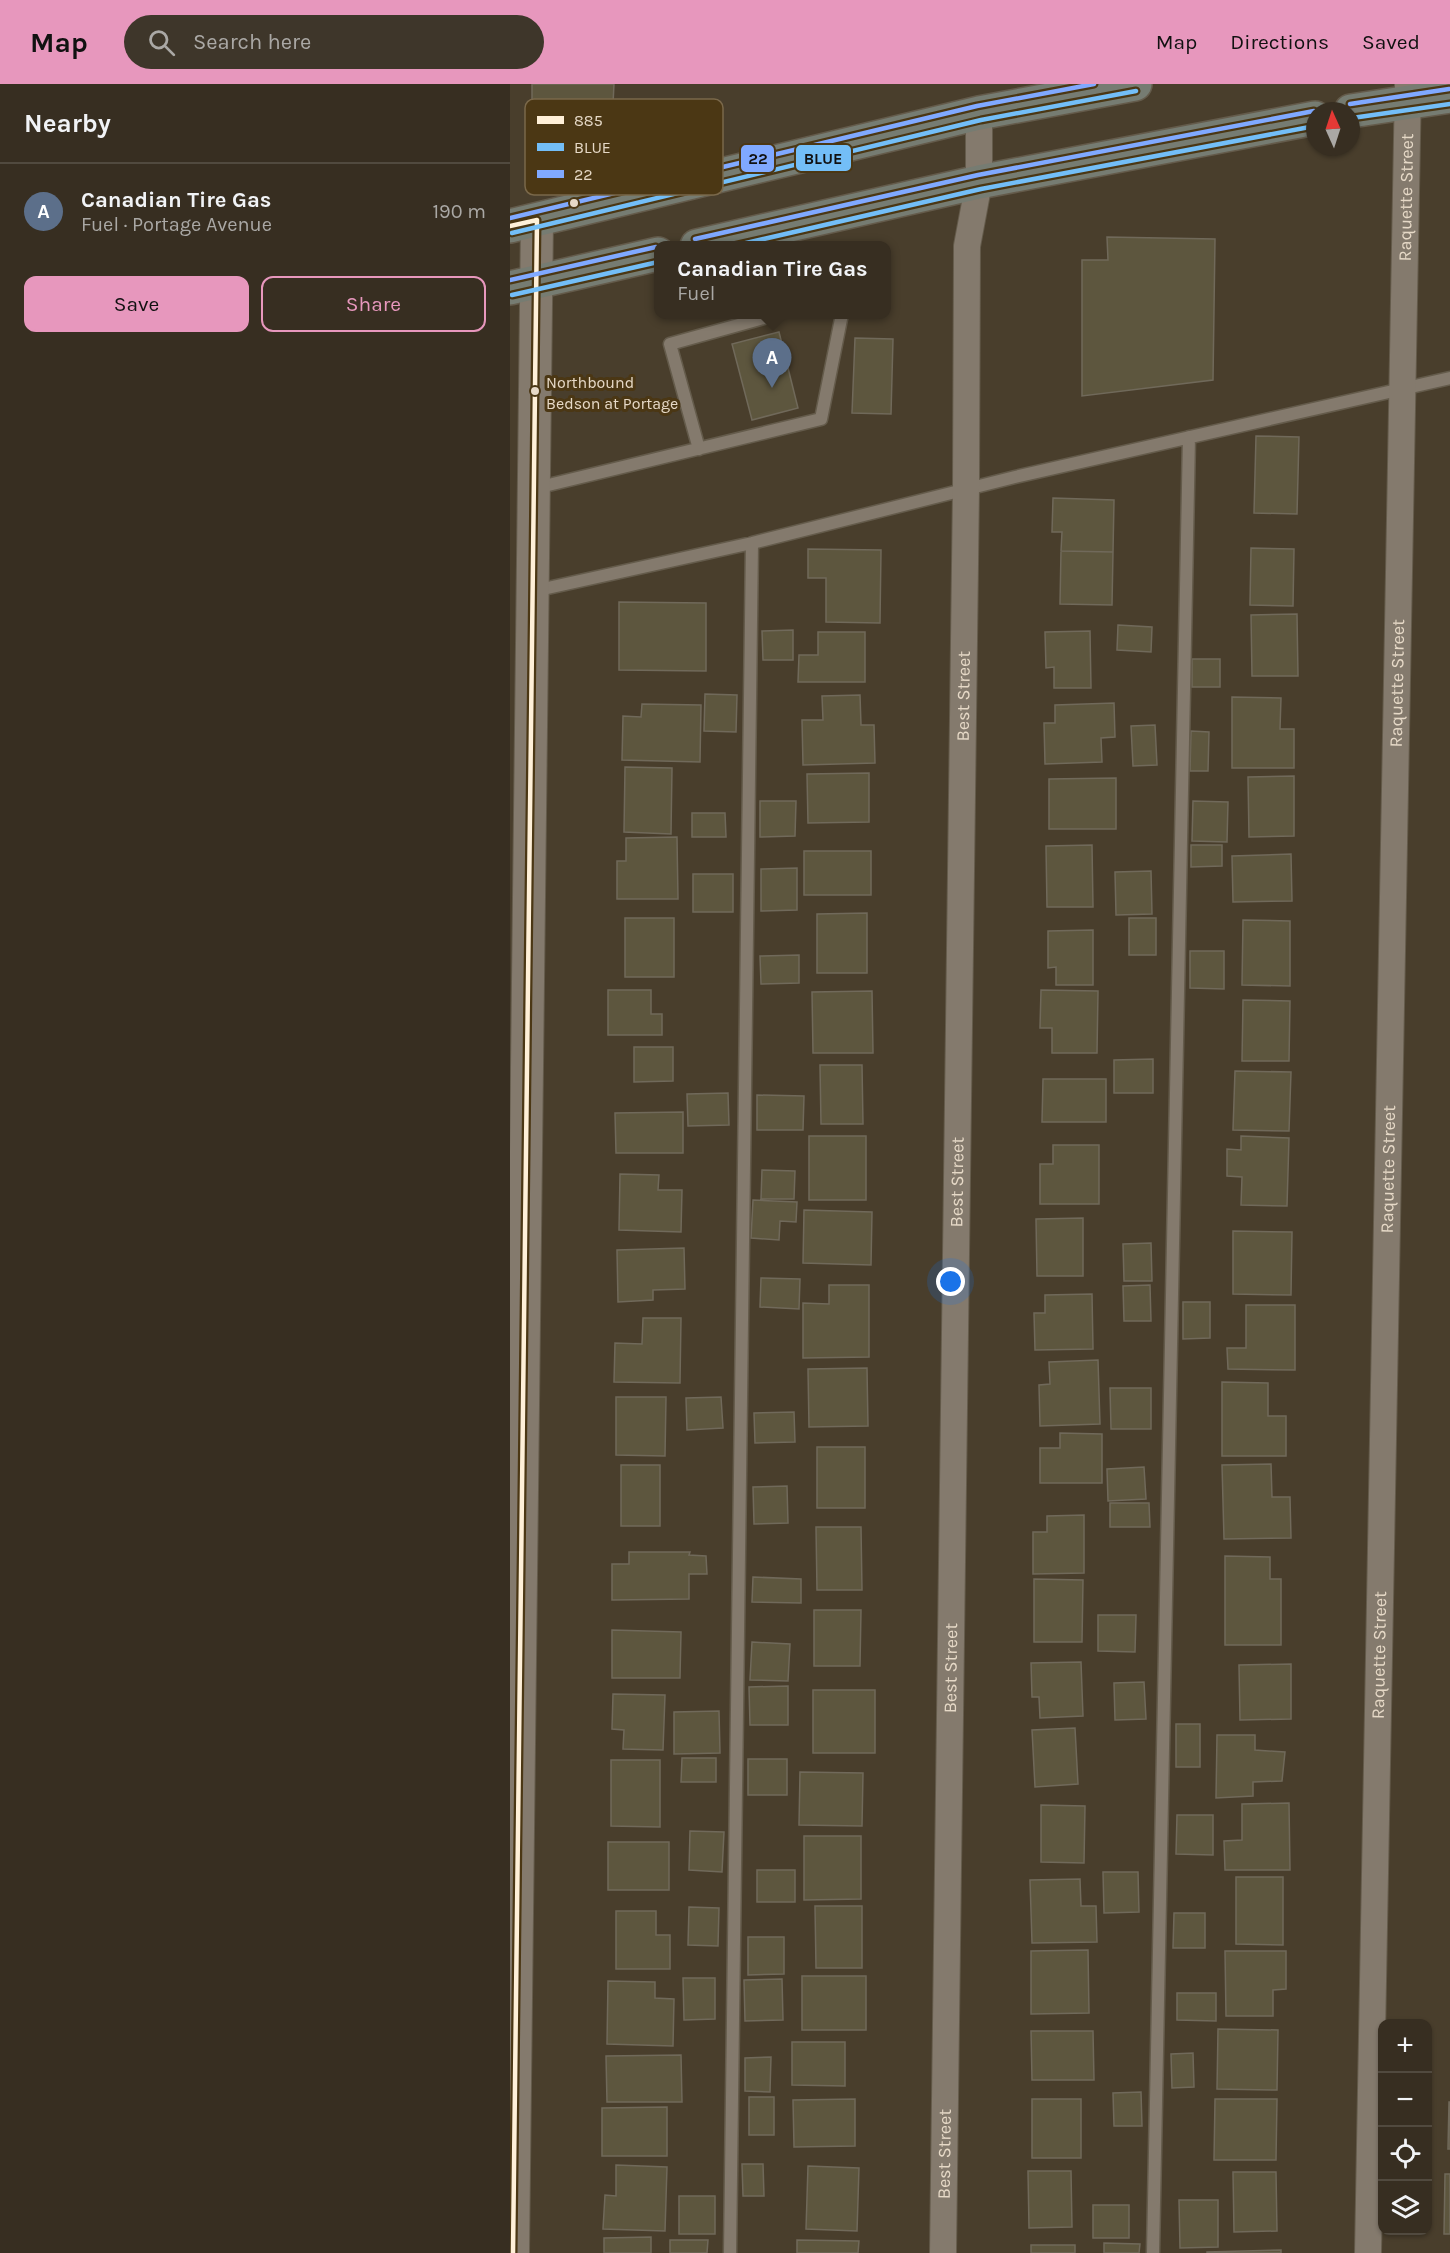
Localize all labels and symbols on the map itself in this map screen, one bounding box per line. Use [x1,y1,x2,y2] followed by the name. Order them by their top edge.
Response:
[525,99,723,195] legend
[1306,102,1360,156] north arrow
[574,111,603,130] text: 885
[1394,133,1418,262] street label: Raquette Street
[574,138,611,157] text: BLUE
[740,144,775,173] line badge: 22
[795,144,852,172] line badge: BLUE
[748,149,768,168] text: 22
[804,149,842,168] text: BLUE
[574,165,593,184] text: 22
[568,197,580,209] unlabelled marker
[752,338,792,388] pin: A
[546,373,678,413] place label: Northbound Bedson at Portage
[529,385,541,397] marker: Northbound Bedson at Portage
[1385,619,1409,748] street label: Raquette Street
[952,651,975,741] street label: Best Street
[1376,1105,1400,1233] street label: Raquette Street
[945,1137,969,1227] street label: Best Street
[936,1267,965,1296] your location
[1367,1591,1391,1719] street label: Raquette Street
[939,1622,962,1713] street label: Best Street
[933,2108,956,2199] street label: Best Street

